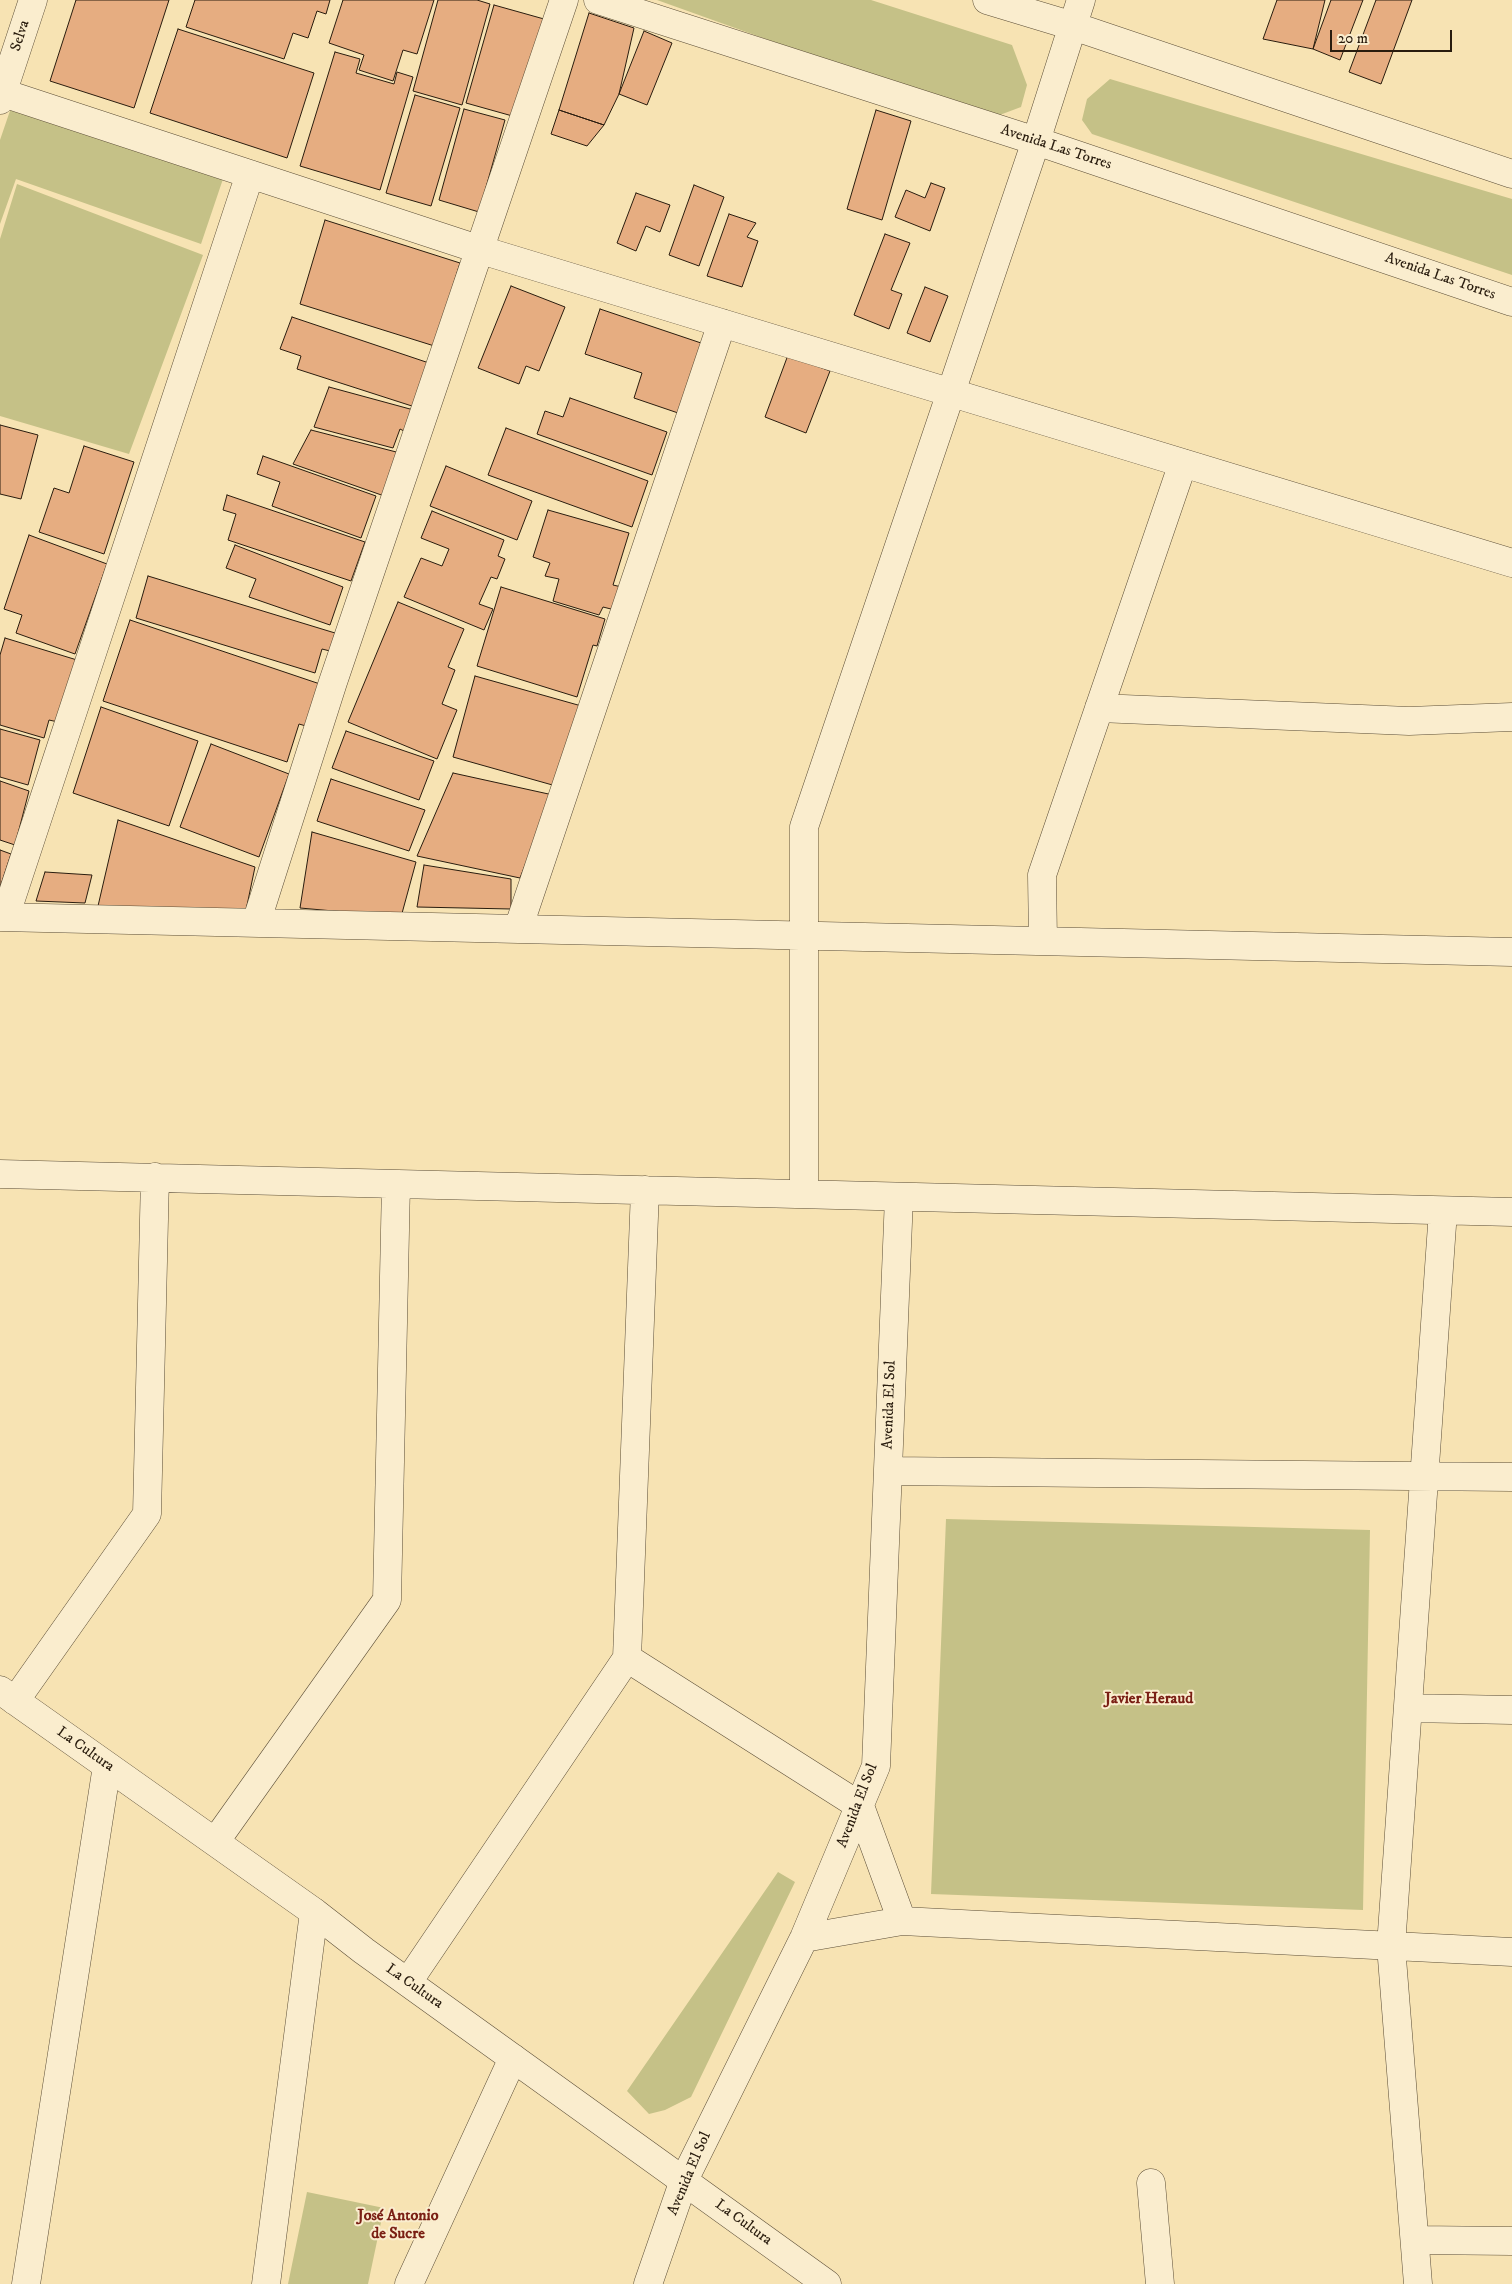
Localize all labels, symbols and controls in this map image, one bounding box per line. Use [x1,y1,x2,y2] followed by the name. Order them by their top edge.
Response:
[8,18,34,54] street label: Selva
[1332,20,1454,52] scale bar
[1338,29,1368,48] text: 20 m
[998,122,1114,174] street label: Avenida Las Torres
[1382,250,1498,304] street label: Avenida Las Torres
[879,1360,901,1450] street label: Avenida El Sol
[1105,1690,1193,1710] district label: Javier Heraud
[53,1724,117,1776] street label: La Cultura
[834,1761,882,1851] street label: Avenida El Sol
[382,1961,446,2013] street label: La Cultura
[664,2130,716,2218] street label: Avenida El Sol
[711,2196,775,2250] street label: La Cultura
[358,2207,438,2245] district label: José Antonio de Sucre

